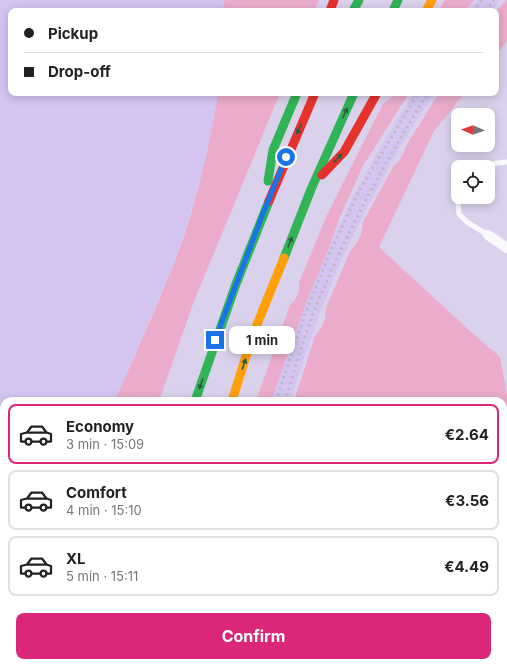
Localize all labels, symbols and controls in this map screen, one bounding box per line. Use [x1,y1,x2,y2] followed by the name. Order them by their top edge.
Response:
[48,24,98,43] text: Pickup
[48,62,111,81] text: Drop-off
[342,107,348,118] one-way arrow
[451,108,495,152] north arrow
[451,108,495,204] map controls
[296,123,302,134] one-way arrow
[277,148,295,166] route start
[334,153,343,163] one-way arrow
[451,160,495,204] button: locate
[287,236,293,248] one-way arrow
[229,326,295,354] callout: 1 min
[206,331,224,349] route end
[246,332,278,348] text: 1 min
[241,358,247,370] one-way arrow
[197,378,203,390] one-way arrow
[18,416,54,452] icon: car
[66,417,134,436] text: Economy
[445,425,489,444] text: €2.64
[66,436,144,452] text: 3 min · 15:09
[18,482,54,518] icon: car
[66,483,127,502] text: Comfort
[445,491,489,510] text: €3.56
[66,502,142,518] text: 4 min · 15:10
[18,548,54,584] icon: car
[66,549,86,568] text: XL
[444,557,489,576] text: €4.49
[66,568,138,584] text: 5 min · 15:11
[16,613,491,659] button: Confirm

